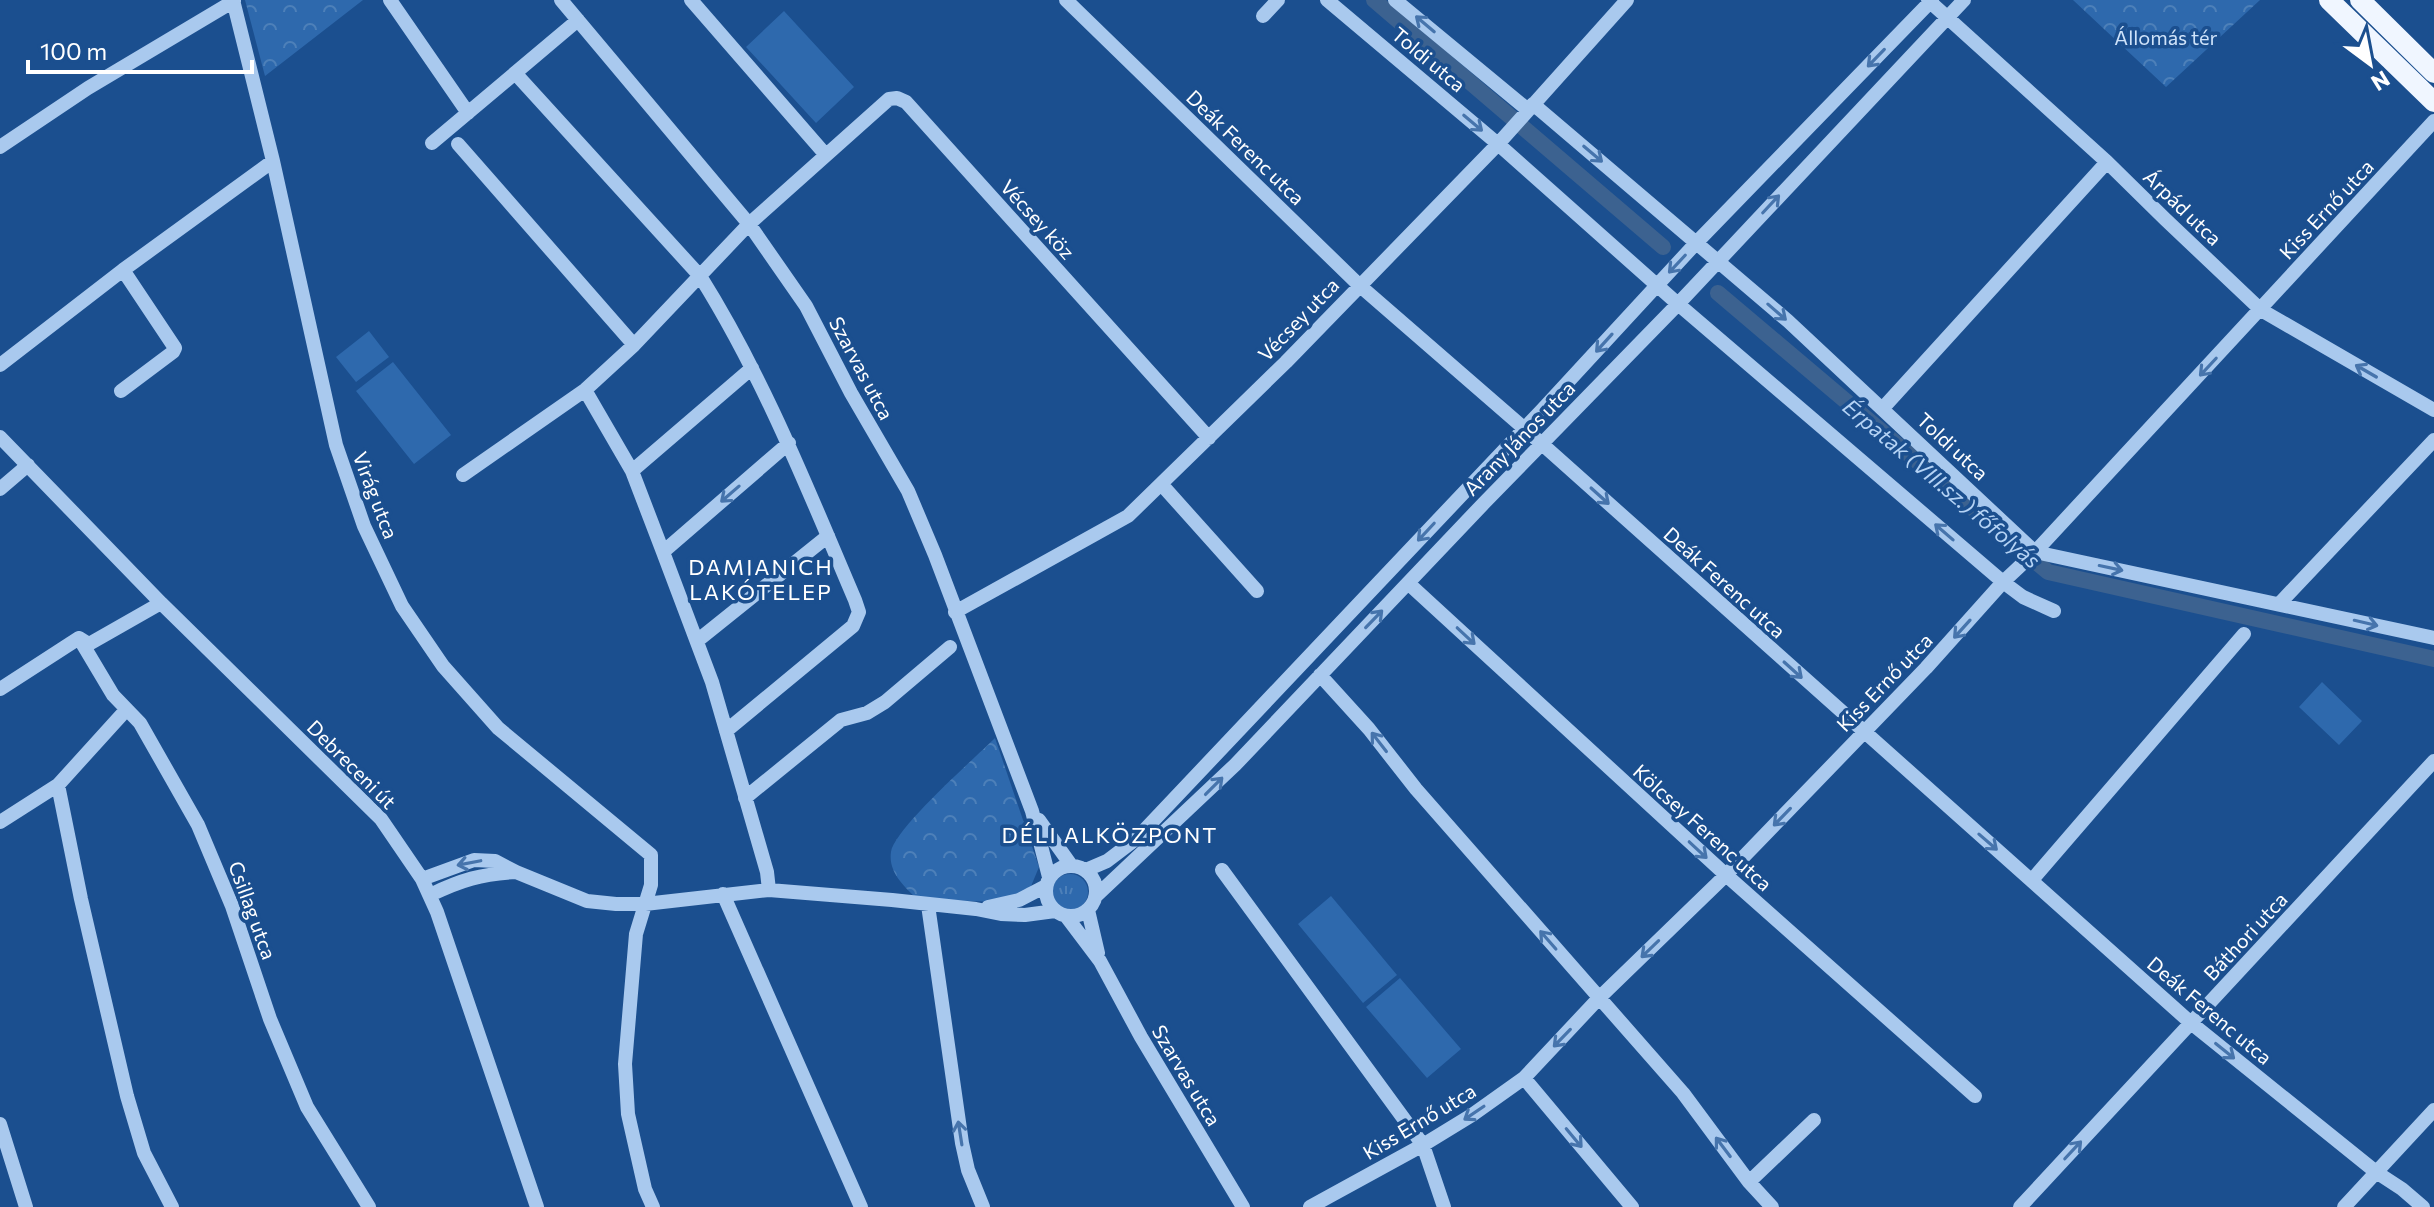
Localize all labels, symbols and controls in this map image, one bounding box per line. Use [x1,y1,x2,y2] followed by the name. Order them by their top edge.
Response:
[1415,16,1436,33] one-way arrow
[1387,21,1471,97] street label: Toldi utca
[28,24,252,74] scale bar
[2330,24,2410,104] north arrow
[2114,25,2218,49] park label: Állomás tér
[40,36,107,65] text: 100 m
[1867,48,1886,67] one-way arrow
[2367,66,2395,97] text: N
[1182,85,1310,209] street label: Deák Ferenc utca
[1462,114,1482,132] one-way arrow
[1582,145,1603,163] one-way arrow
[2274,154,2378,264] street label: Kiss Ernő utca
[2139,164,2227,250] street label: Árpád utca
[996,174,1080,264] street label: Vécsey köz
[1762,194,1781,214] one-way arrow
[1668,253,1686,273] one-way arrow
[1253,273,1343,365] street label: Vécsey utca
[1766,303,1787,321] one-way arrow
[825,312,899,424] street label: Szarvas utca
[1595,332,1613,352] one-way arrow
[2199,357,2218,377] one-way arrow
[2355,363,2379,378] one-way arrow
[1458,376,1580,500] street label: Arany János utca
[1838,393,2046,573] water label: Érpatak (VIII.sz.) főfolyás
[1912,407,1994,485] street label: Toldi utca
[348,448,404,542] street label: Virág utca
[720,485,740,503] one-way arrow
[1589,487,1609,505] one-way arrow
[1659,521,1791,643] street label: Deák Ferenc utca
[1417,522,1435,542] one-way arrow
[1934,523,1955,541] one-way arrow
[688,553,834,605] district label: DAMJANICH LAKÓTELEP
[2098,561,2124,576] one-way arrow
[1364,610,1383,629] one-way arrow
[2352,616,2378,631] one-way arrow
[1953,619,1971,639] one-way arrow
[1455,626,1475,644] one-way arrow
[1831,628,1937,736] street label: Kiss Ernő utca
[1783,661,1803,679] one-way arrow
[303,715,401,813] street label: Debreceni út
[1371,732,1388,753] one-way arrow
[1629,759,1777,895] street label: Kölcsey Ferenc utca
[1204,777,1223,796] one-way arrow
[1773,807,1792,826] one-way arrow
[1002,821,1218,848] district label: DÉLI ALKÖZPONT
[1978,833,1998,851] one-way arrow
[1688,840,1708,858] one-way arrow
[457,856,483,871] one-way arrow
[224,858,282,962] street label: Csillag utca
[2198,887,2292,985] street label: Báthori utca
[1539,930,1557,950] one-way arrow
[1641,939,1660,958] one-way arrow
[2143,951,2277,1069] street label: Deák Ferenc utca
[1148,1020,1226,1130] street label: Szarvas utca
[1552,1028,1571,1048] one-way arrow
[2214,1042,2235,1060] one-way arrow
[1358,1078,1480,1164] street label: Kiss Ernő utca
[1464,1105,1486,1121] one-way arrow
[952,1121,967,1146] one-way arrow
[1565,1127,1583,1147] one-way arrow
[1714,1136,1731,1158] one-way arrow
[2064,1140,2083,1160] one-way arrow

